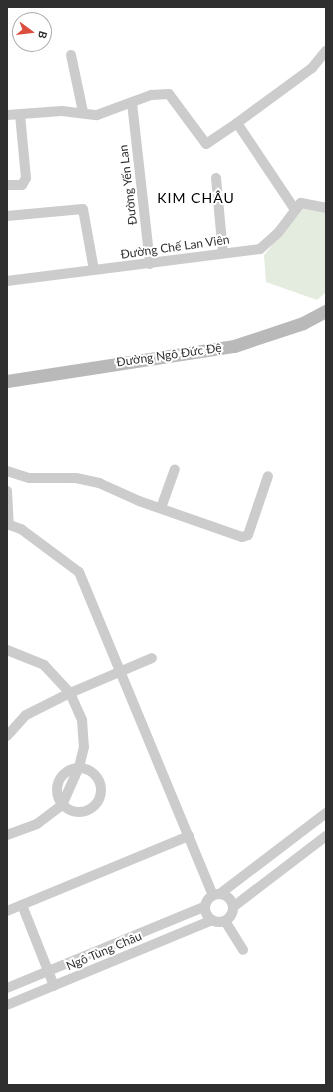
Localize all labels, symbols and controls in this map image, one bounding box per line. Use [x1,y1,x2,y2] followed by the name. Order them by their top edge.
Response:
[12,12,52,52] north arrow
[36,30,50,40] text: B
[116,144,140,226] street label: Đường Yến Lan
[157,190,235,206] district label: KIM CHÂU
[119,232,231,262] street label: Đường Chế Lan Viên
[116,340,222,370] street label: Đường Ngô Đức Đệ
[64,929,144,973] street label: Ngô Tùng Châu

